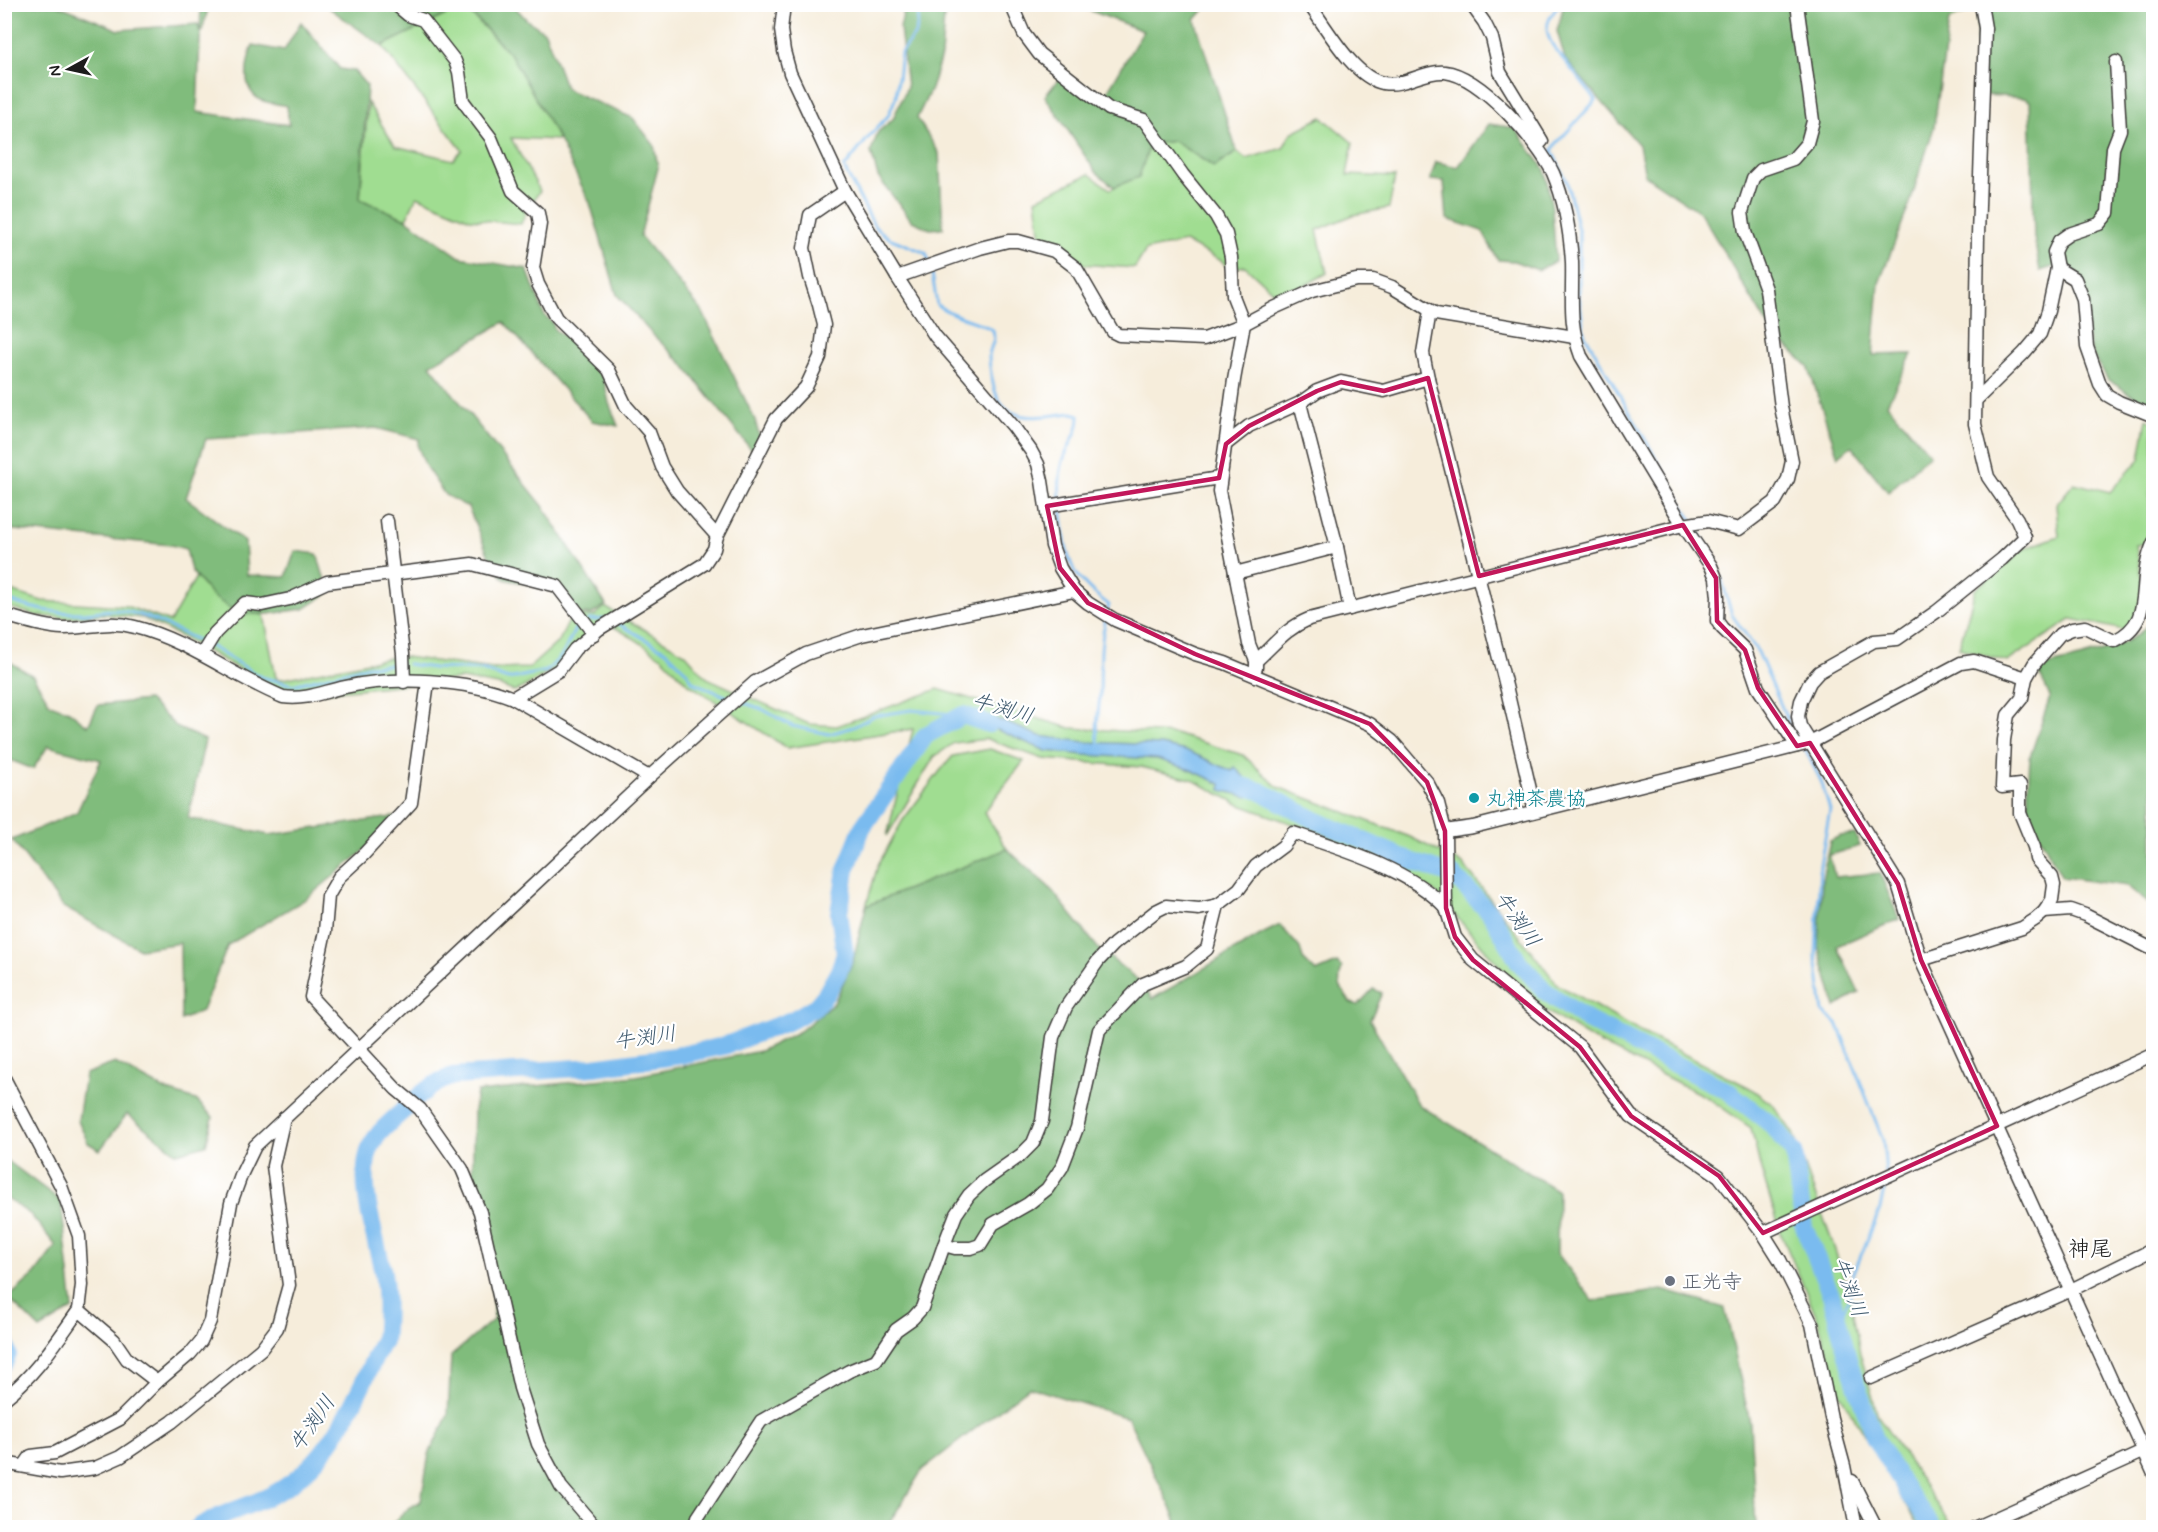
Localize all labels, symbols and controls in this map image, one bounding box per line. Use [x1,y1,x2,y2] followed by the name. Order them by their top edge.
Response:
[39,39,99,99] north arrow
[44,64,67,78] text: N
[969,687,1037,731] water label: 牛渕川
[1486,786,1586,813] place label: 丸神茶農協
[1467,791,1481,805] marker: 丸神茶農協
[1488,886,1547,953] water label: 牛渕川
[612,1020,678,1056] water label: 牛渕川
[2068,1236,2112,1264] district label: 神尾
[1825,1253,1873,1322] water label: 牛渕川
[1682,1269,1742,1296] place label: 正光寺
[1663,1274,1677,1288] marker: 正光寺
[283,1390,342,1457] water label: 牛渕川

